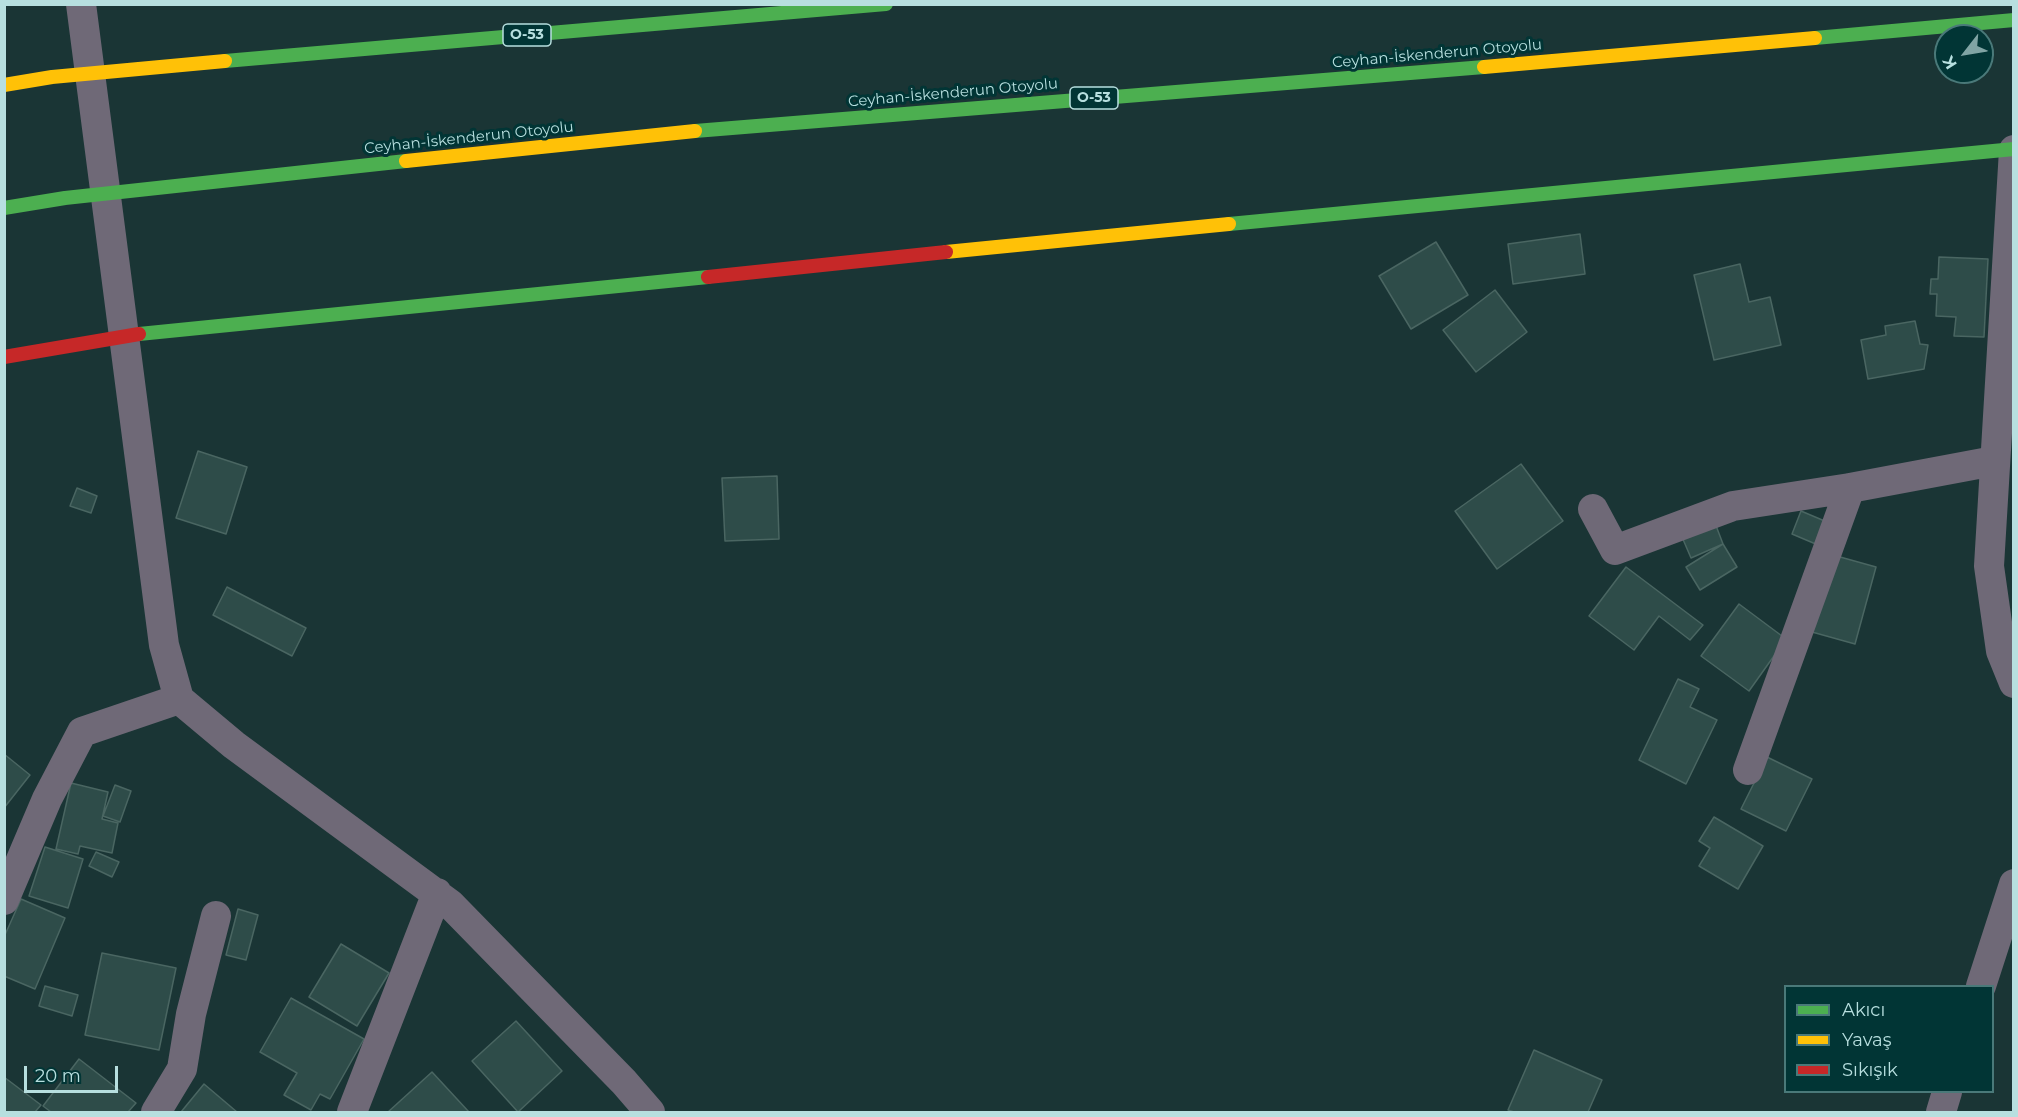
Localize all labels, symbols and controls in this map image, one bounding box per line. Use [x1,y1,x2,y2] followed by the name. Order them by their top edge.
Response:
[503,24,551,46] road number: O-53
[1934,24,1994,84] north arrow
[1331,36,1543,72] street label: Ceyhan-İskenderun Otoyolu
[1939,53,1961,72] text: K
[847,75,1059,111] street label: Ceyhan-İskenderun Otoyolu
[1070,87,1118,109] road number: O-53
[363,118,575,158] street label: Ceyhan-İskenderun Otoyolu
[1784,985,1994,1093] legend
[1842,999,1885,1021] text: Akıcı
[1842,1029,1892,1051] text: Yavaş
[27,1054,122,1092] scale bar
[1842,1059,1898,1081] text: Sıkışık
[35,1065,81,1087] text: 20 m

